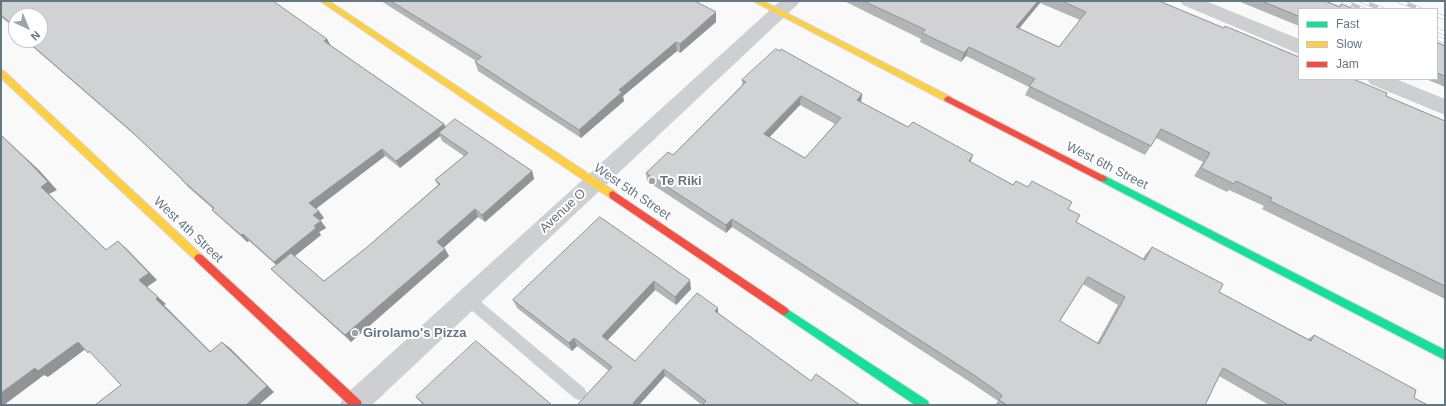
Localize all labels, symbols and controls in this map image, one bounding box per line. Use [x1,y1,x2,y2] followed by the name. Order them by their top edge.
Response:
[8,8,48,48] north arrow
[1298,8,1438,80] legend
[1336,17,1359,31] text: Fast
[29,29,43,43] text: N
[1336,37,1362,51] text: Slow
[1336,57,1359,71] text: Jam
[1064,139,1150,193] street label: West 6th Street
[591,161,673,223] street label: West 5th Street
[660,173,702,189] place label: Te Riki
[647,176,657,186] marker: Te Riki
[537,186,589,236] street label: Avenue O
[150,194,226,266] street label: West 4th Street
[363,325,467,341] place label: Girolamo's Pizza
[350,328,360,338] marker: Girolamo's Pizza

